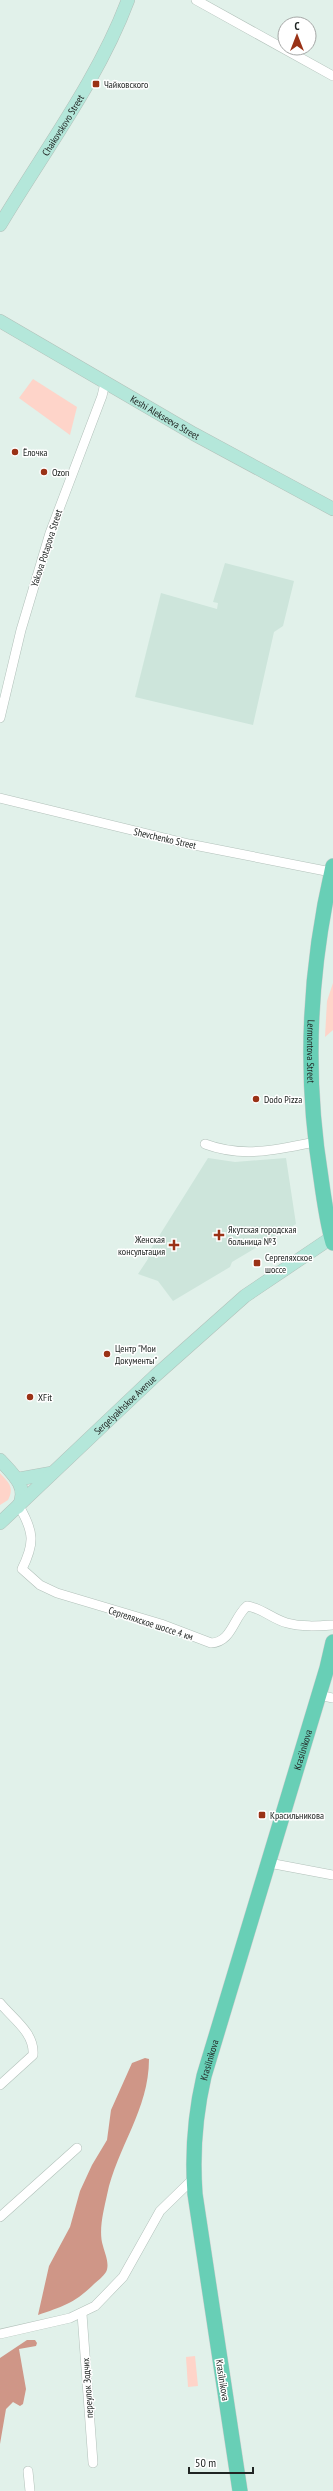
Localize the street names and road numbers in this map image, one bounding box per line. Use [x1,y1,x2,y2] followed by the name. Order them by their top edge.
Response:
[39,92,87,158] street label: Chaikovskovo Street
[128,392,202,443] street label: Keshi Alekseeva Street
[28,508,65,588] street label: Yakova Potapova Street
[132,825,198,852] street label: Shevchenko Street
[304,1019,318,1084] street label: Lermontova Street
[91,1372,159,1438] street label: Sergelyakhskoe Avenue
[107,1604,195,1643] street label: Сергеляхское шоссе 4 км
[291,1728,315,1772] street label: Krasilnikova
[197,2038,222,2082] street label: Krasilnikova
[79,2357,96,2419] street label: переулок Зодчих
[213,2358,232,2402] street label: Krasilnikova

